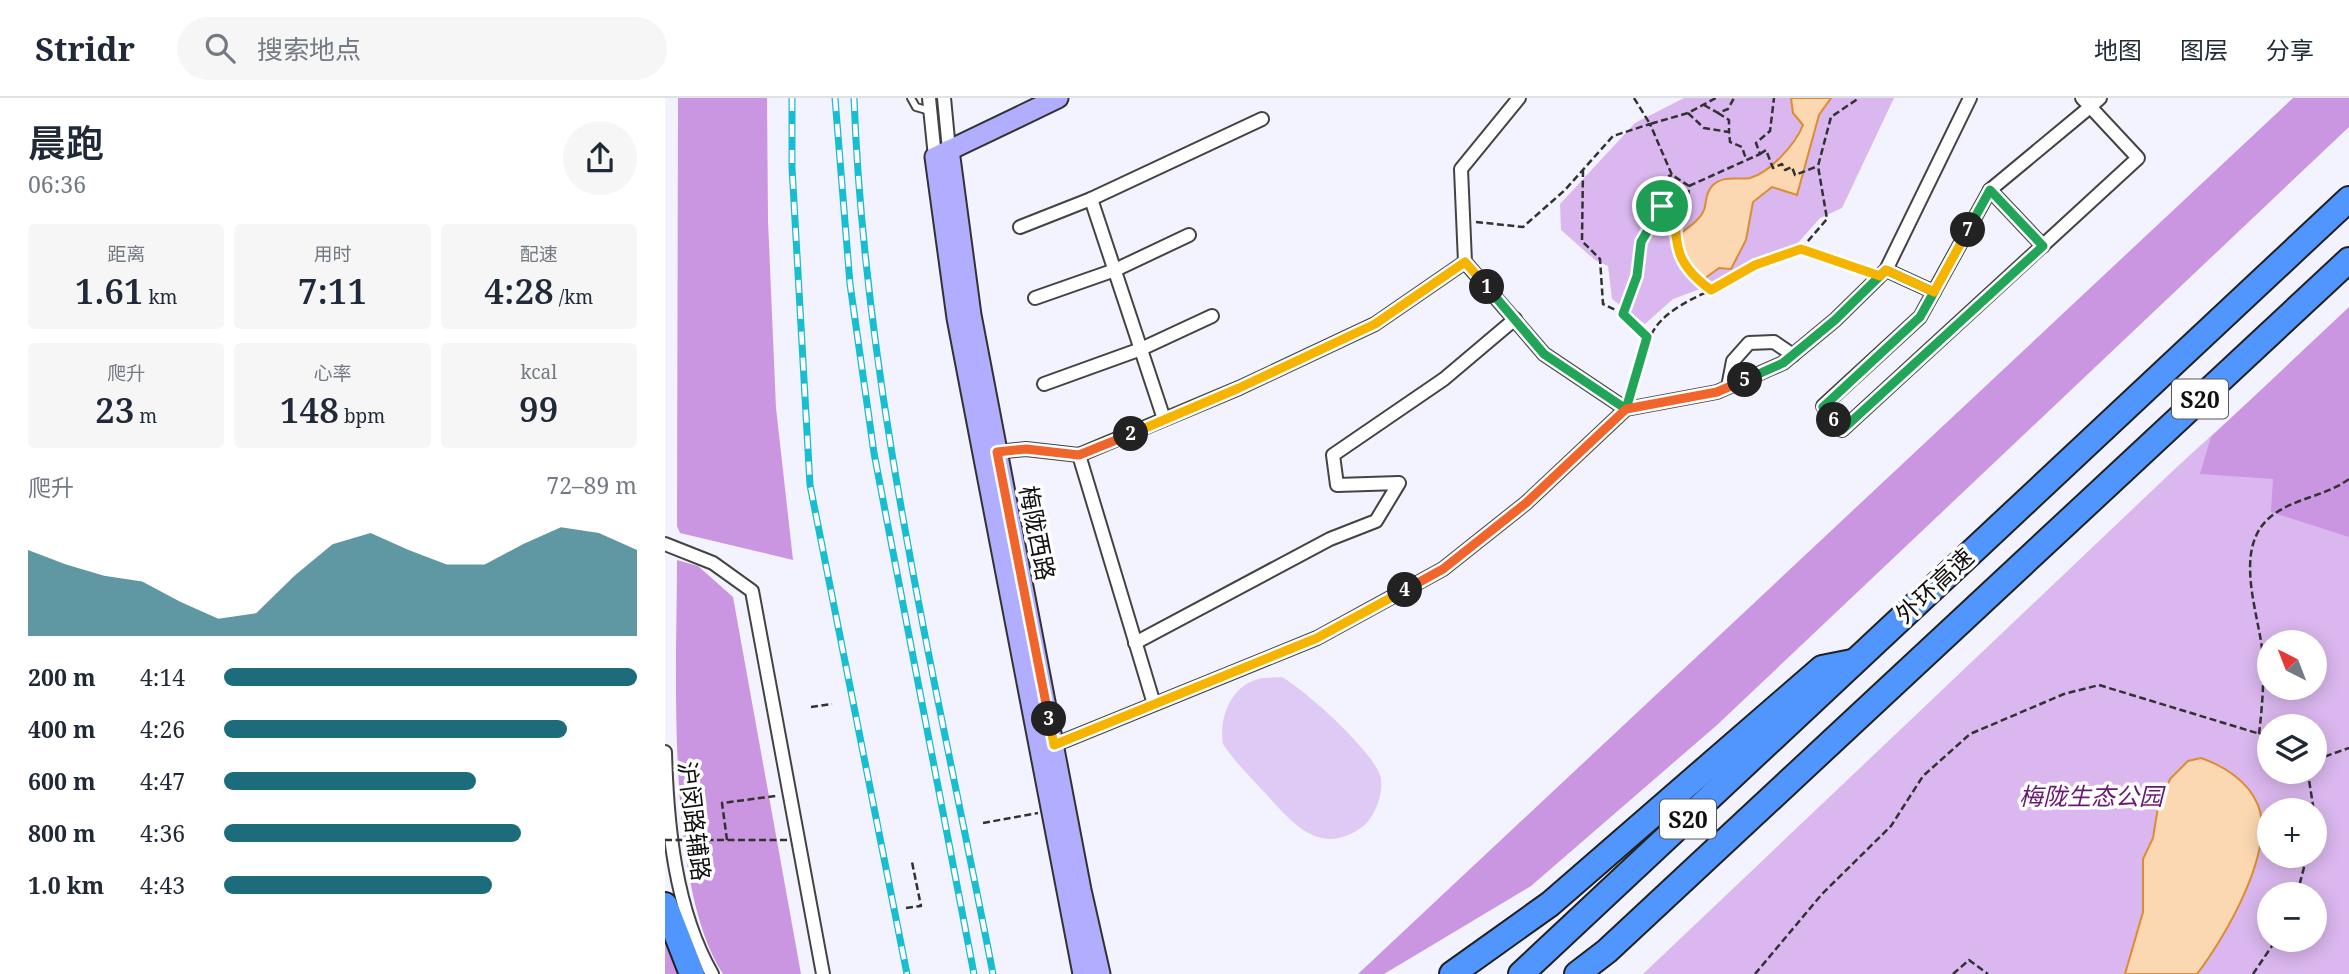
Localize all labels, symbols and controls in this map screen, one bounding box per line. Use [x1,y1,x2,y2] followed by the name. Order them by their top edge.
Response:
[177,17,667,80] search box
[35,26,135,71] text: Stridr
[201,29,239,67] icon: search
[257,31,361,67] text: 搜索地点
[2094,33,2142,66] text: 地图
[2180,33,2228,66] text: 图层
[2266,33,2314,66] text: 分享
[28,116,104,168] text: 晨跑
[563,121,637,195] button: share
[28,168,86,200] text: 06:36
[1632,176,1692,236] pin
[1643,187,1681,225] icon: arrive
[1951,212,1985,248] pin: 7
[1962,216,1973,242] text: 7
[107,241,145,267] text: 距离
[313,241,352,267] text: 用时
[520,241,558,267] text: 配速
[75,267,144,314] text: 1.61
[298,267,367,314] text: 7:11
[484,267,554,314] text: 4:28
[1469,270,1505,304] pin: 1
[1481,273,1492,299] text: 1
[144,284,178,310] text: km
[554,284,593,310] text: /km
[520,359,557,385] text: kcal
[107,360,145,386] text: 爬升
[313,360,352,386] text: 心率
[1727,362,1763,398] pin: 5
[1739,366,1750,392] text: 5
[2172,380,2228,418] road number: S20
[519,385,559,432] text: 99
[95,386,134,433] text: 23
[280,386,339,433] text: 148
[1817,402,1851,438] pin: 6
[134,403,157,429] text: m
[339,403,385,429] text: bpm
[1828,406,1839,432] text: 6
[1113,416,1149,452] pin: 2
[1125,420,1136,446] text: 2
[546,469,637,501] text: 72–89 m
[28,471,74,503] text: 爬升
[1013,483,1063,583] street label: 梅陇西路
[1888,540,1980,630] street label: 外环高速
[1387,573,1423,608] pin: 4
[1399,576,1410,602] text: 4
[2257,630,2327,700] north arrow
[2257,630,2327,952] map controls
[28,661,96,693] text: 200 m
[140,661,185,693] text: 4:14
[1031,702,1067,736] pin: 3
[1043,705,1054,731] text: 3
[28,713,96,745] text: 400 m
[140,713,185,745] text: 4:26
[2257,714,2327,784] button: layers
[671,759,719,883] street label: 沪闵路辅路
[28,765,96,797] text: 600 m
[140,765,185,797] text: 4:47
[2019,779,2166,812] park label: 梅陇生态公园
[2257,798,2327,868] button: +
[1660,800,1716,838] road number: S20
[28,817,96,849] text: 800 m
[140,817,185,849] text: 4:36
[28,869,104,901] text: 1.0 km
[140,869,185,901] text: 4:43
[2257,882,2327,952] button: −

